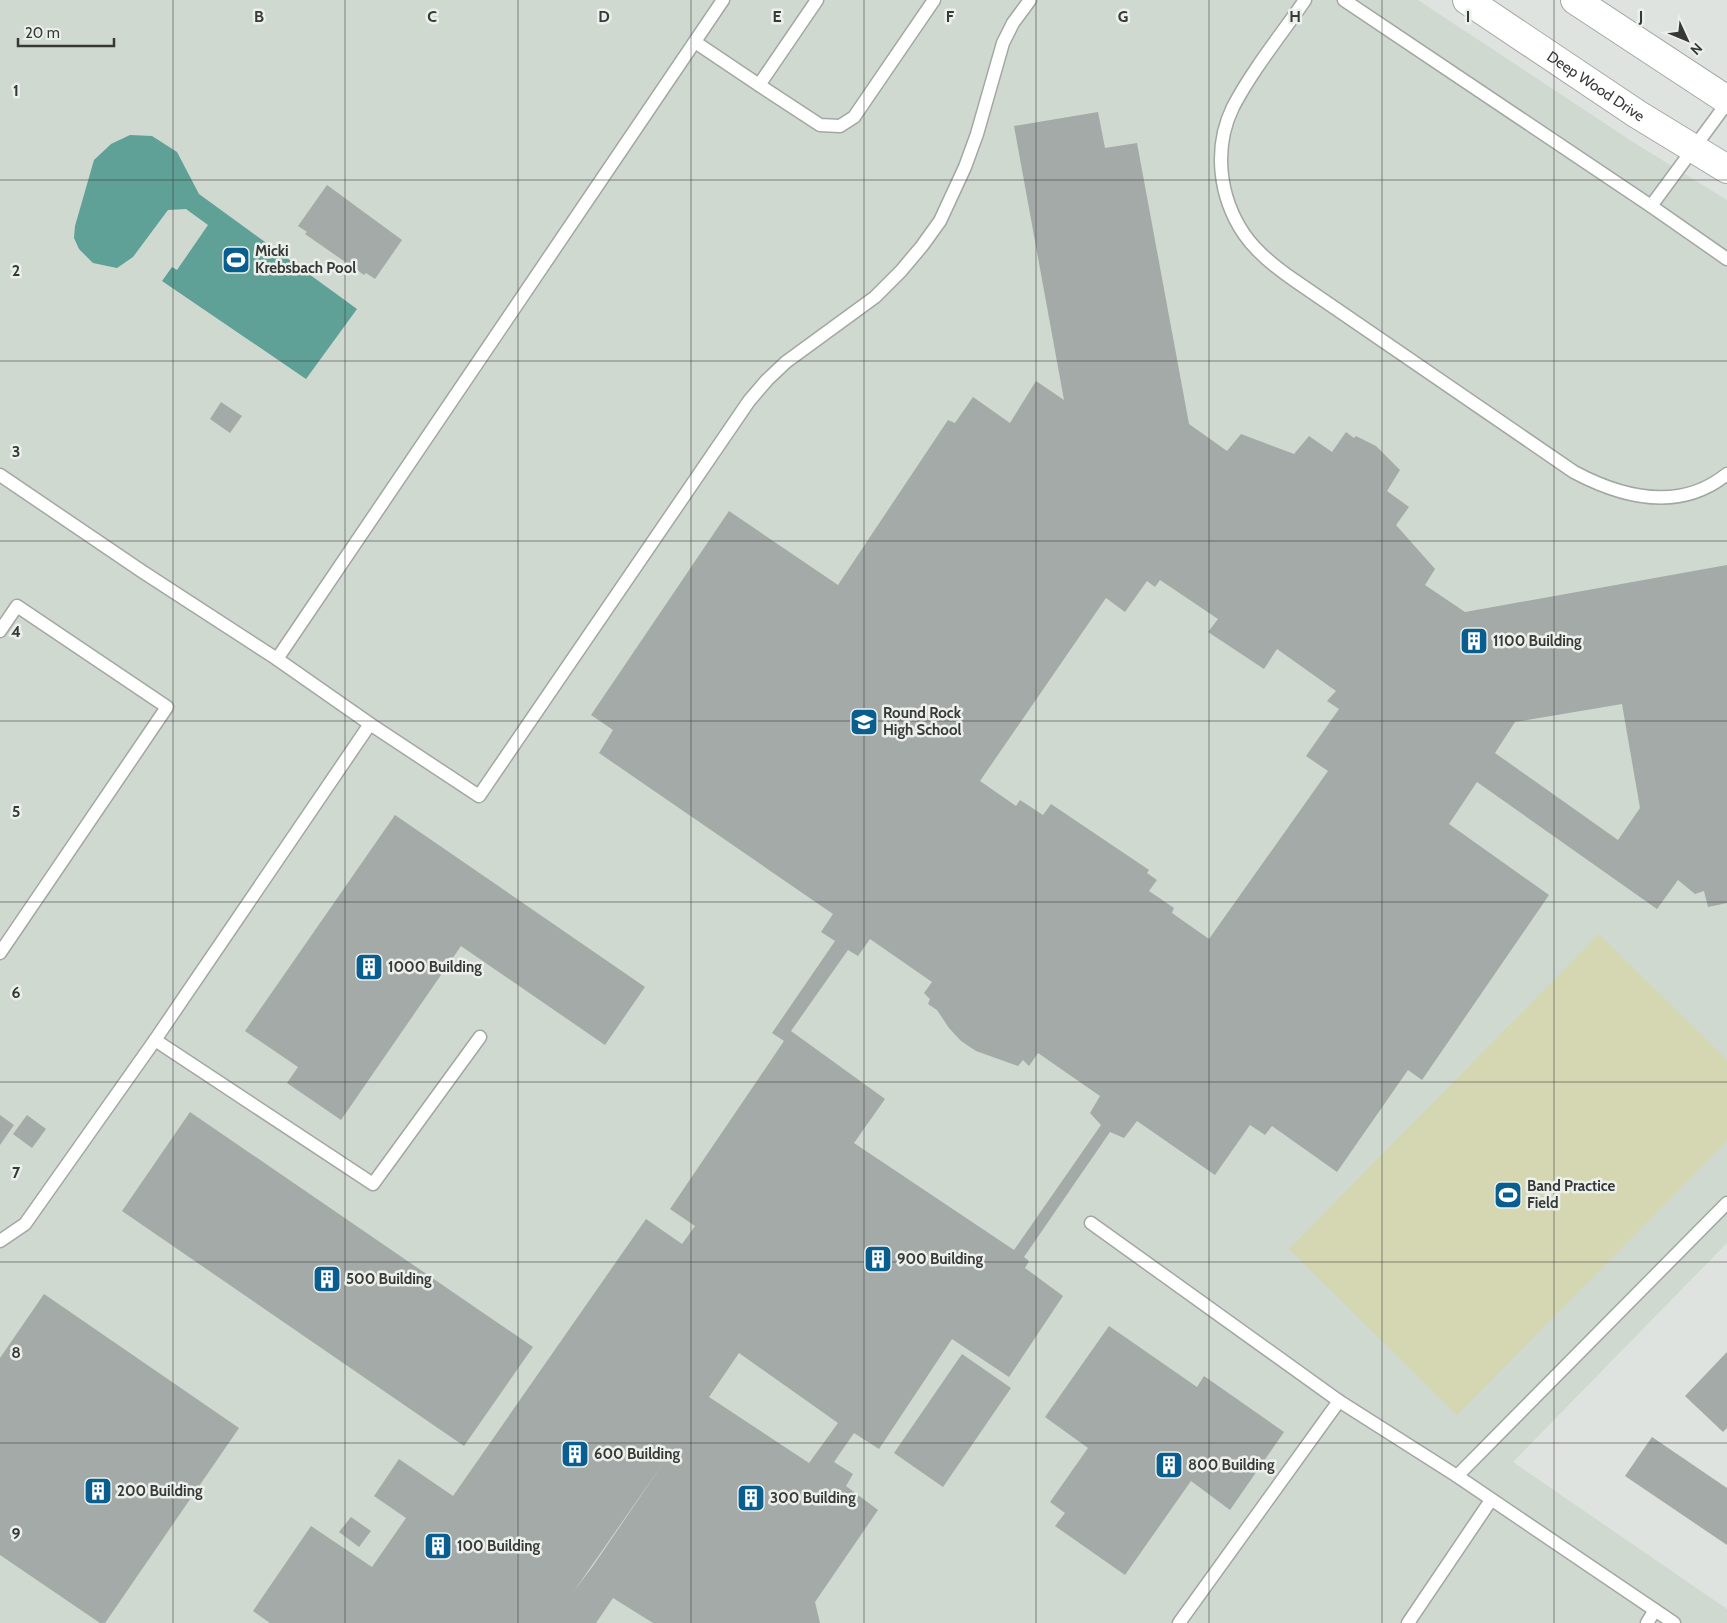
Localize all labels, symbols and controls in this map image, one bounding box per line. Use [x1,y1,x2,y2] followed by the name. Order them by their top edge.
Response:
[254,7,264,26] text: B
[427,7,437,26] text: C
[598,7,610,26] text: D
[772,7,782,26] text: E
[946,7,955,26] text: F
[1118,7,1128,26] text: G
[1289,7,1301,26] text: H
[1466,7,1470,26] text: I
[1638,7,1643,26] text: J
[18,15,114,47] scale bar
[1662,15,1712,65] north arrow
[25,24,60,42] text: 20 m
[1686,39,1706,59] text: N
[1544,47,1648,126] street label: Deep Wood Drive
[13,81,19,100] text: 1
[255,242,356,277] place label: Micki Krebsbach Pool
[221,245,251,275] sports icon: Micki Krebsbach Pool
[12,261,20,280] text: 2
[12,442,20,461] text: 3
[11,622,21,641] text: 4
[1459,626,1489,656] building icon: 1100 Building
[1493,632,1582,650] place label: 1100 Building
[883,704,962,739] place label: Round Rock High School
[849,707,879,737] school or university icon: Round Rock High School
[12,802,20,821] text: 5
[354,952,384,982] building icon: 1000 Building
[388,958,482,976] place label: 1000 Building
[12,983,21,1002] text: 6
[12,1163,21,1182] text: 7
[1527,1177,1616,1212] place label: Band Practice Field
[1493,1180,1523,1210] sports icon: Band Practice Field
[863,1244,893,1274] building icon: 900 Building
[897,1250,983,1268] place label: 900 Building
[312,1264,342,1294] building icon: 500 Building
[346,1270,432,1288] place label: 500 Building
[11,1343,21,1362] text: 8
[560,1439,590,1469] building icon: 600 Building
[594,1445,680,1463] place label: 600 Building
[1154,1450,1184,1480] building icon: 800 Building
[1188,1456,1275,1474] place label: 800 Building
[83,1476,113,1506] building icon: 200 Building
[117,1482,203,1500] place label: 200 Building
[736,1483,766,1513] building icon: 300 Building
[770,1489,856,1507] place label: 300 Building
[12,1524,21,1543] text: 9
[423,1531,453,1561] building icon: 100 Building
[457,1537,541,1555] place label: 100 Building

